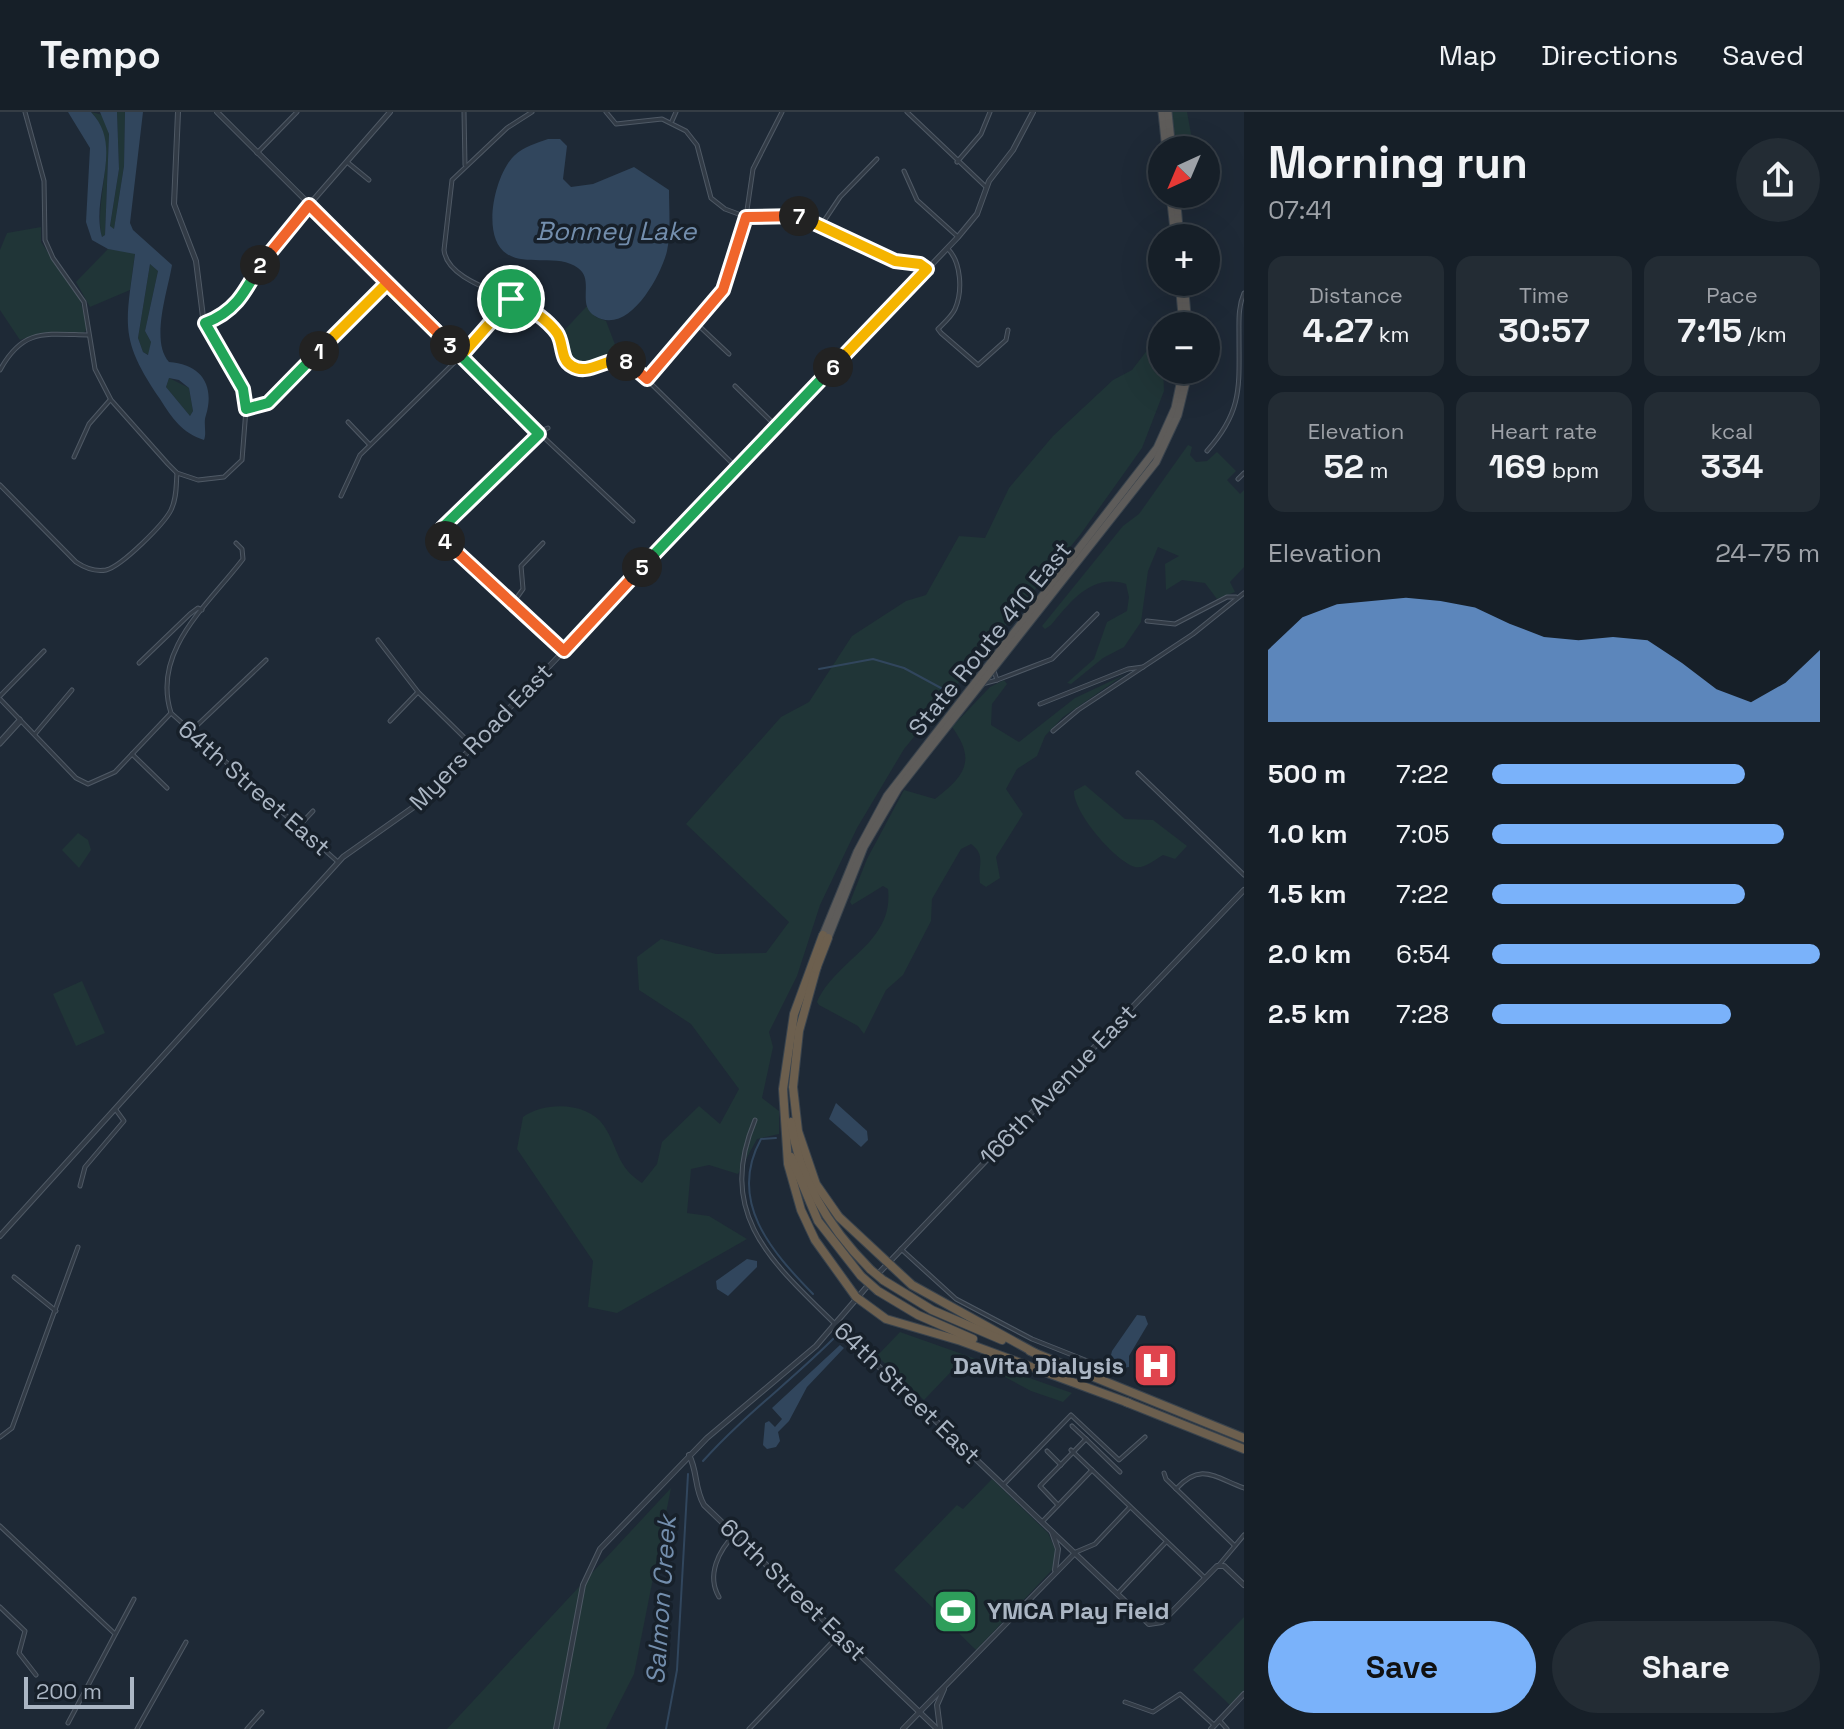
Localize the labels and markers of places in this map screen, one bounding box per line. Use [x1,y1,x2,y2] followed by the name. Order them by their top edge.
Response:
[779,196,819,236] pin: 7
[240,245,280,285] pin: 2
[477,265,545,333] pin
[430,325,470,365] pin: 3
[299,331,339,371] pin: 1
[606,341,646,381] pin: 8
[813,347,853,387] pin: 6
[425,521,465,561] pin: 4
[622,547,662,587] pin: 5
[1131,1342,1179,1390] hospital icon: DaVita Dialysis
[953,1350,1124,1381] place label: DaVita Dialysis
[932,1587,980,1635] sports icon: YMCA Play Field
[987,1595,1169,1626] place label: YMCA Play Field

